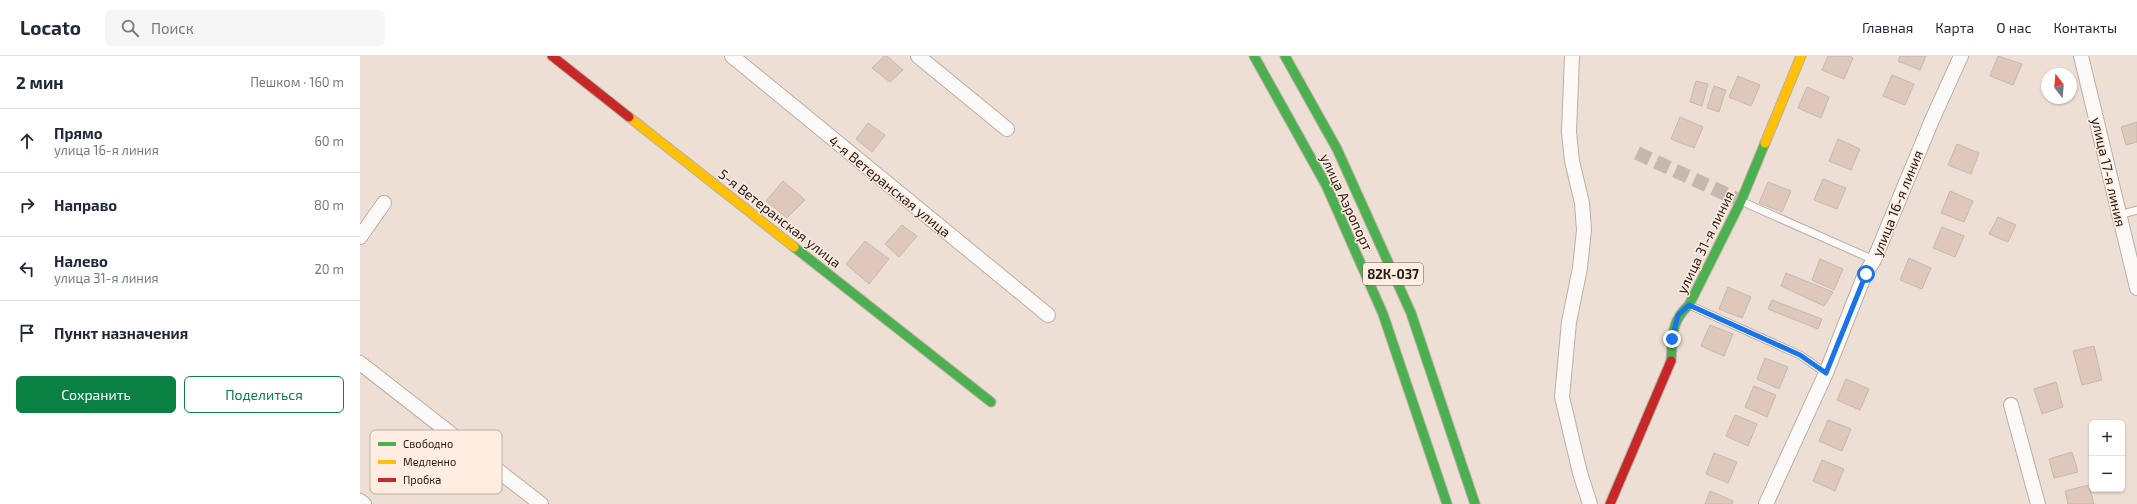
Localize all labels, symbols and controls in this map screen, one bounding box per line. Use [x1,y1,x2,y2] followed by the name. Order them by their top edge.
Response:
[105,10,385,46] search box
[20,16,81,39] text: Locato
[119,17,141,39] icon: search
[151,19,194,37] text: Поиск
[1862,19,1913,36] text: Главная
[1935,19,1974,36] text: Карта
[1996,19,2032,36] text: О нас
[2054,19,2117,36] text: Контакты
[2041,68,2077,104] north arrow
[16,72,64,92] text: 2 мин
[250,74,344,90] text: Пешком · 160 m
[2088,116,2130,228] street label: улица 17-я линия
[54,124,103,142] text: Прямо
[16,130,38,152] icon: ahead
[826,132,954,240] street label: 4-я Ветеранская улица
[314,133,344,149] text: 60 m
[54,142,159,158] text: улица 16-я линия
[1868,147,1926,259] street label: улица 16-я линия
[1317,151,1377,253] street label: улица Аэропорт
[715,165,845,271] street label: 5-я Ветеранская улица
[1673,188,1737,296] street label: улица 31-я линия
[16,194,38,216] icon: right
[54,196,117,214] text: Направо
[314,197,344,213] text: 80 m
[54,252,108,270] text: Налево
[16,258,38,280] icon: left
[315,261,344,277] text: 20 m
[1363,263,1423,285] road number: 82К-037
[1857,265,1875,283] route start
[54,270,159,286] text: улица 31-я линия
[16,322,38,344] icon: arrive
[54,324,188,342] text: Пункт назначения
[1663,330,1681,348] route end
[16,376,176,413] button: Сохранить
[184,376,344,413] button: Поделиться
[2089,420,2125,492] map controls
[2089,420,2125,456] button: +
[370,430,502,494] legend
[403,437,453,450] text: Свободно
[403,455,456,468] text: Медленно
[2089,456,2125,492] button: −
[403,473,441,486] text: Пробка

